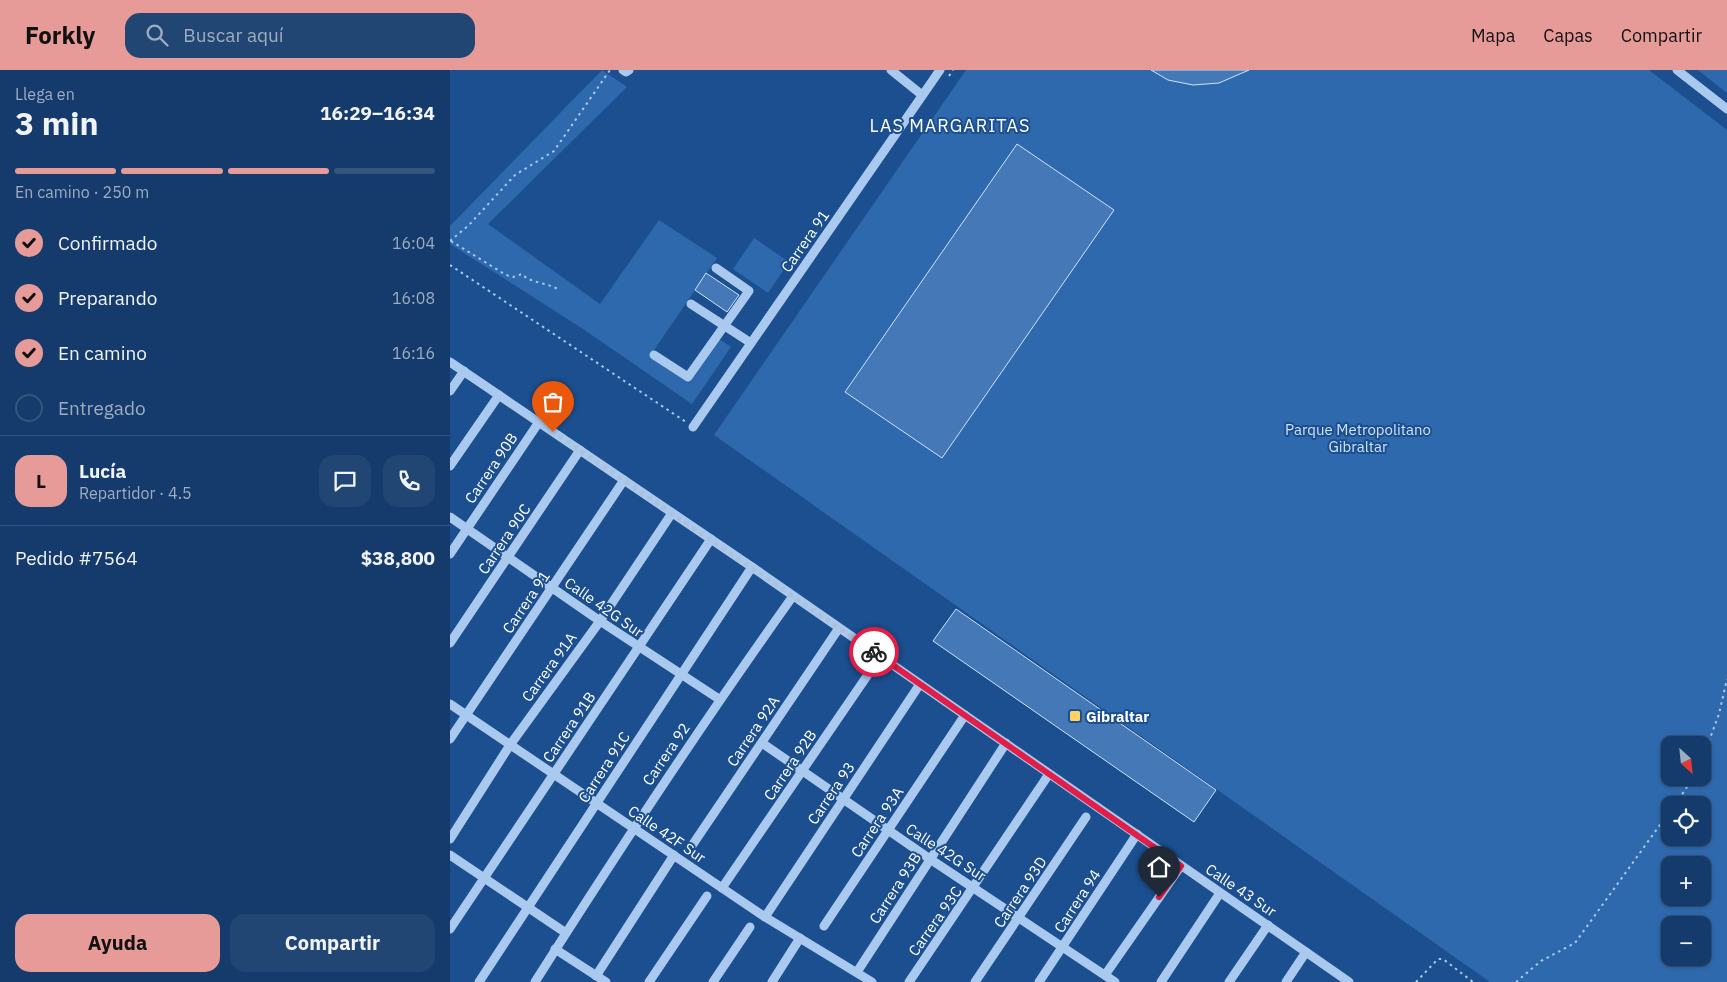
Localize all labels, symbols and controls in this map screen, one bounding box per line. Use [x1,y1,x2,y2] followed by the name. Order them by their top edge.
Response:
[125,13,475,58] search box
[25,19,95,51] text: Forkly
[143,21,171,49] icon: search
[183,23,284,47] text: Buscar aquí
[1471,24,1515,47] text: Mapa
[1543,24,1593,47] text: Capas
[1621,24,1702,47] text: Compartir
[15,84,75,104] text: Llega en
[320,101,435,125] text: 16:29–16:34
[15,102,99,144] text: 3 min
[870,114,1030,137] district label: LAS MARGARITAS
[15,182,149,202] text: En camino · 250 m
[777,206,833,276] street label: Carrera 91
[15,229,43,257] icon: check
[58,231,157,255] text: Confirmado
[392,233,435,253] text: 16:04
[15,284,43,312] icon: check
[58,286,157,310] text: Preparando
[392,288,435,308] text: 16:08
[15,339,43,367] icon: check
[58,341,147,365] text: En camino
[392,343,435,363] text: 16:16
[532,381,574,432] pin
[539,388,567,416] icon: bag
[58,396,146,420] text: Entregado
[1285,420,1431,456] park label: Parque Metropolitano Gibraltar
[460,429,522,507] street label: Carrera 90B
[319,455,371,507] button: chat
[383,455,435,507] button: phone
[79,459,126,483] text: Lucía
[36,469,46,493] text: L
[79,483,192,503] text: Repartidor · 4.5
[474,500,534,578] street label: Carrera 90C
[15,546,138,570] text: Pedido #7564
[361,546,435,570] text: $38,800
[498,567,554,637] street label: Carrera 91
[561,573,647,641] street label: Calle 42G Sur
[849,627,899,677] courier
[517,628,581,705] street label: Carrera 91A
[860,638,888,666] icon: bike
[538,688,600,766] street label: Carrera 91B
[722,692,784,770] street label: Carrera 92A
[1086,707,1149,726] place label: Gibraltar
[1068,709,1082,723] marker: Gibraltar
[638,719,694,789] street label: Carrera 92
[759,726,821,804] street label: Carrera 92B
[574,728,634,806] street label: Carrera 91C
[1661,736,1711,786] north arrow
[1661,736,1711,966] map controls
[803,758,859,828] street label: Carrera 93
[846,783,908,861] street label: Carrera 93A
[1661,796,1711,846] button: locate
[624,801,710,867] street label: Calle 42F Sur
[902,819,990,885] street label: Calle 42G Sur
[1138,846,1180,897] pin
[865,849,925,927] street label: Carrera 93B
[989,853,1051,931] street label: Carrera 93D
[1145,853,1173,881] icon: home
[1661,856,1711,906] button: +
[1202,859,1280,921] street label: Calle 43 Sur
[1050,866,1104,936] street label: Carrera 94
[904,882,966,960] street label: Carrera 93C
[15,914,220,972] button: Ayuda
[230,914,435,972] button: Compartir
[1661,916,1711,966] button: −

